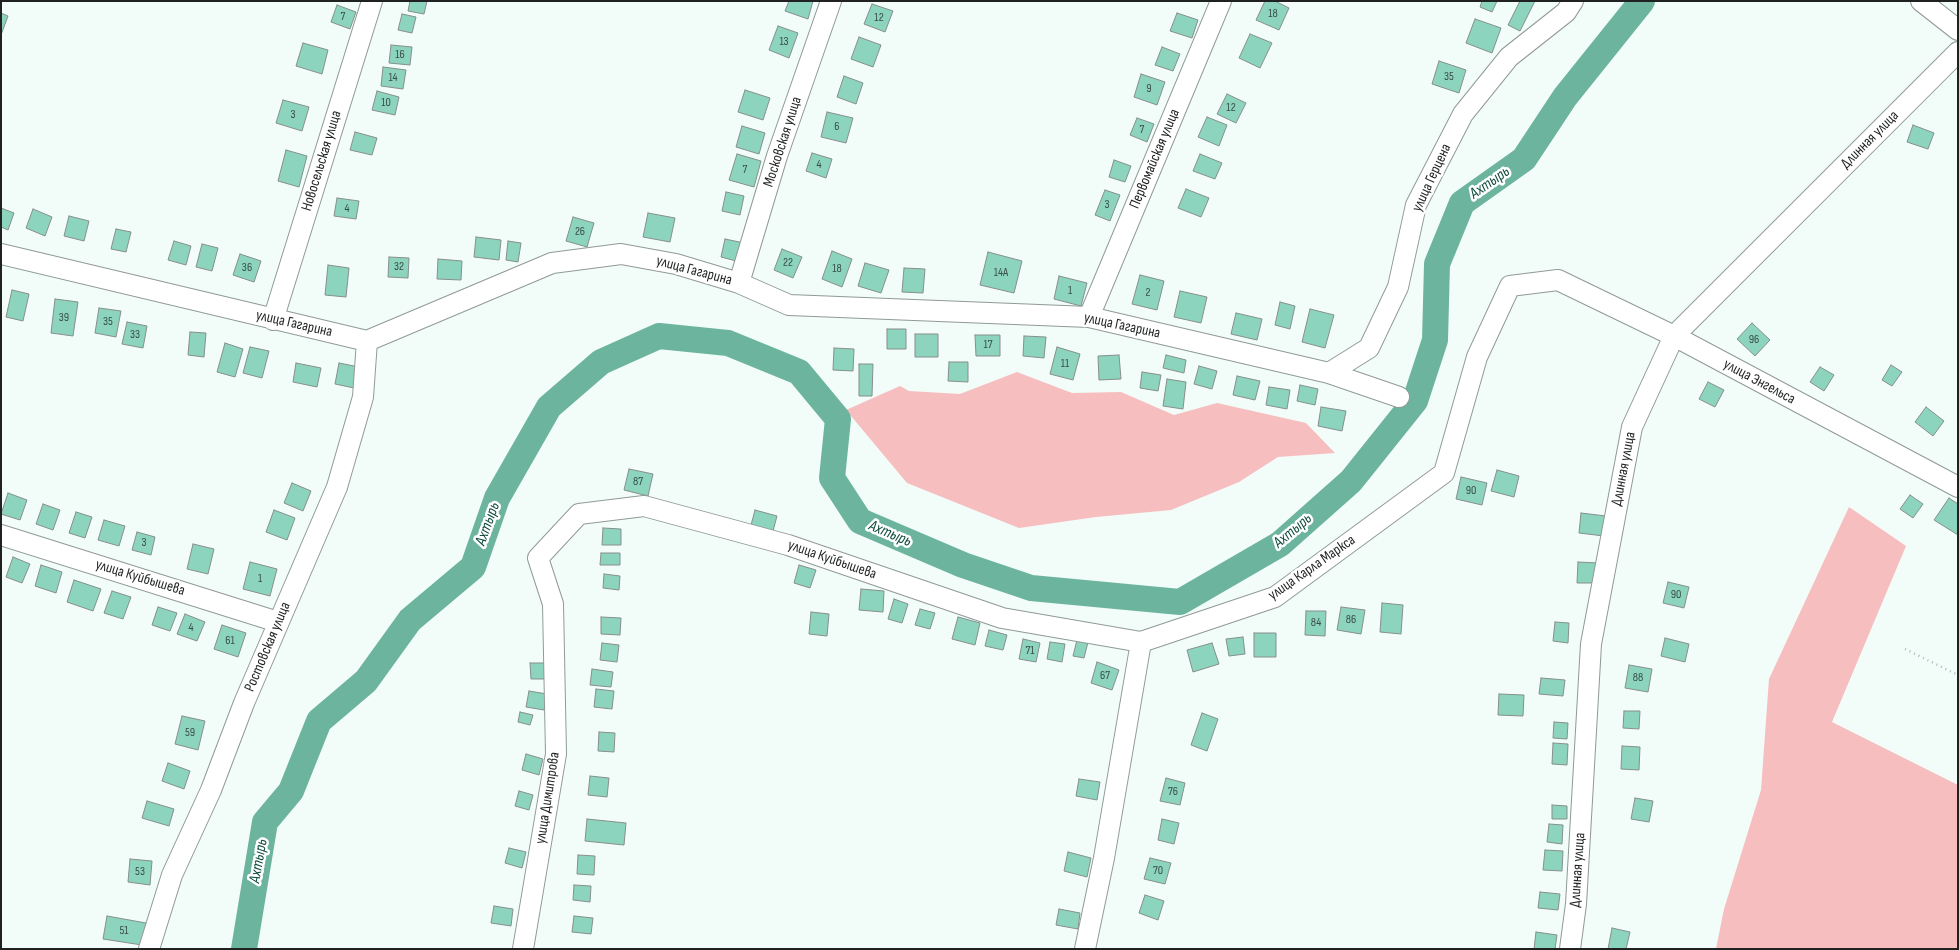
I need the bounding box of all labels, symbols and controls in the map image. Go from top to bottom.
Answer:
house number: 18 [1268,7,1278,21]
house number: 7 [341,10,345,24]
house number: 12 [874,11,884,25]
house number: 13 [779,35,789,49]
house number: 16 [395,48,405,62]
house number: 35 [1444,70,1454,84]
house number: 14 [388,71,398,85]
house number: 9 [1146,82,1152,96]
street label: Московская улица [760,95,806,189]
house number: 10 [381,96,391,110]
house number: 12 [1226,101,1236,115]
street label: Первомайская улица [1126,106,1184,212]
street label: Длинная улица [1837,107,1903,173]
house number: 3 [290,108,296,122]
street label: Новосельская улица [298,109,346,213]
house number: 6 [834,120,840,134]
house number: 7 [1140,123,1144,137]
street label: улица Герцена [1408,141,1456,215]
house number: 4 [816,158,822,172]
water label: Ахтырь [1466,162,1514,204]
house number: 7 [743,163,747,177]
house number: 3 [1104,198,1110,212]
house number: 4 [344,202,350,216]
house number: 26 [575,225,585,239]
street label: улица Гагарина [654,252,734,290]
house number: 22 [783,256,793,270]
house number: 32 [394,260,404,274]
house number: 36 [242,261,252,275]
house number: 18 [832,262,842,276]
house number: 14А [994,266,1008,280]
house number: 1 [1068,284,1072,298]
house number: 2 [1146,286,1150,300]
street label: улица Гагарина [254,306,334,342]
street label: улица Гагарина [1082,309,1162,343]
house number: 39 [59,311,69,325]
house number: 35 [103,315,113,329]
house number: 33 [130,328,140,342]
house number: 96 [1749,333,1759,347]
house number: 17 [984,338,992,352]
street label: улица Энгельса [1720,356,1798,408]
house number: 11 [1061,357,1069,371]
street label: Длинная улица [1608,431,1640,507]
house number: 87 [633,475,643,489]
house number: 90 [1466,484,1476,498]
water label: Ахтырь [471,500,505,548]
water label: Ахтырь [1270,509,1316,553]
water label: Ахтырь [866,516,914,552]
street label: улица Карла Маркса [1265,531,1359,605]
house number: 3 [141,536,147,550]
street label: улица Куйбышева [785,536,879,584]
street label: улица Куйбышева [93,556,187,600]
house number: 1 [258,572,262,586]
house number: 90 [1671,588,1681,602]
street label: Ростовская улица [241,600,295,694]
house number: 86 [1346,613,1356,627]
house number: 84 [1311,616,1321,630]
house number: 4 [188,621,194,635]
house number: 61 [225,634,235,648]
house number: 71 [1025,644,1035,658]
house number: 67 [1100,669,1110,683]
house number: 88 [1633,671,1643,685]
house number: 59 [185,726,195,740]
street label: улица Димитрова [532,751,564,845]
house number: 76 [1168,785,1178,799]
street label: Длинная улица [1566,832,1590,908]
water label: Ахтырь [246,837,272,885]
house number: 70 [1153,864,1163,878]
house number: 53 [135,865,145,879]
house number: 51 [119,924,129,938]

